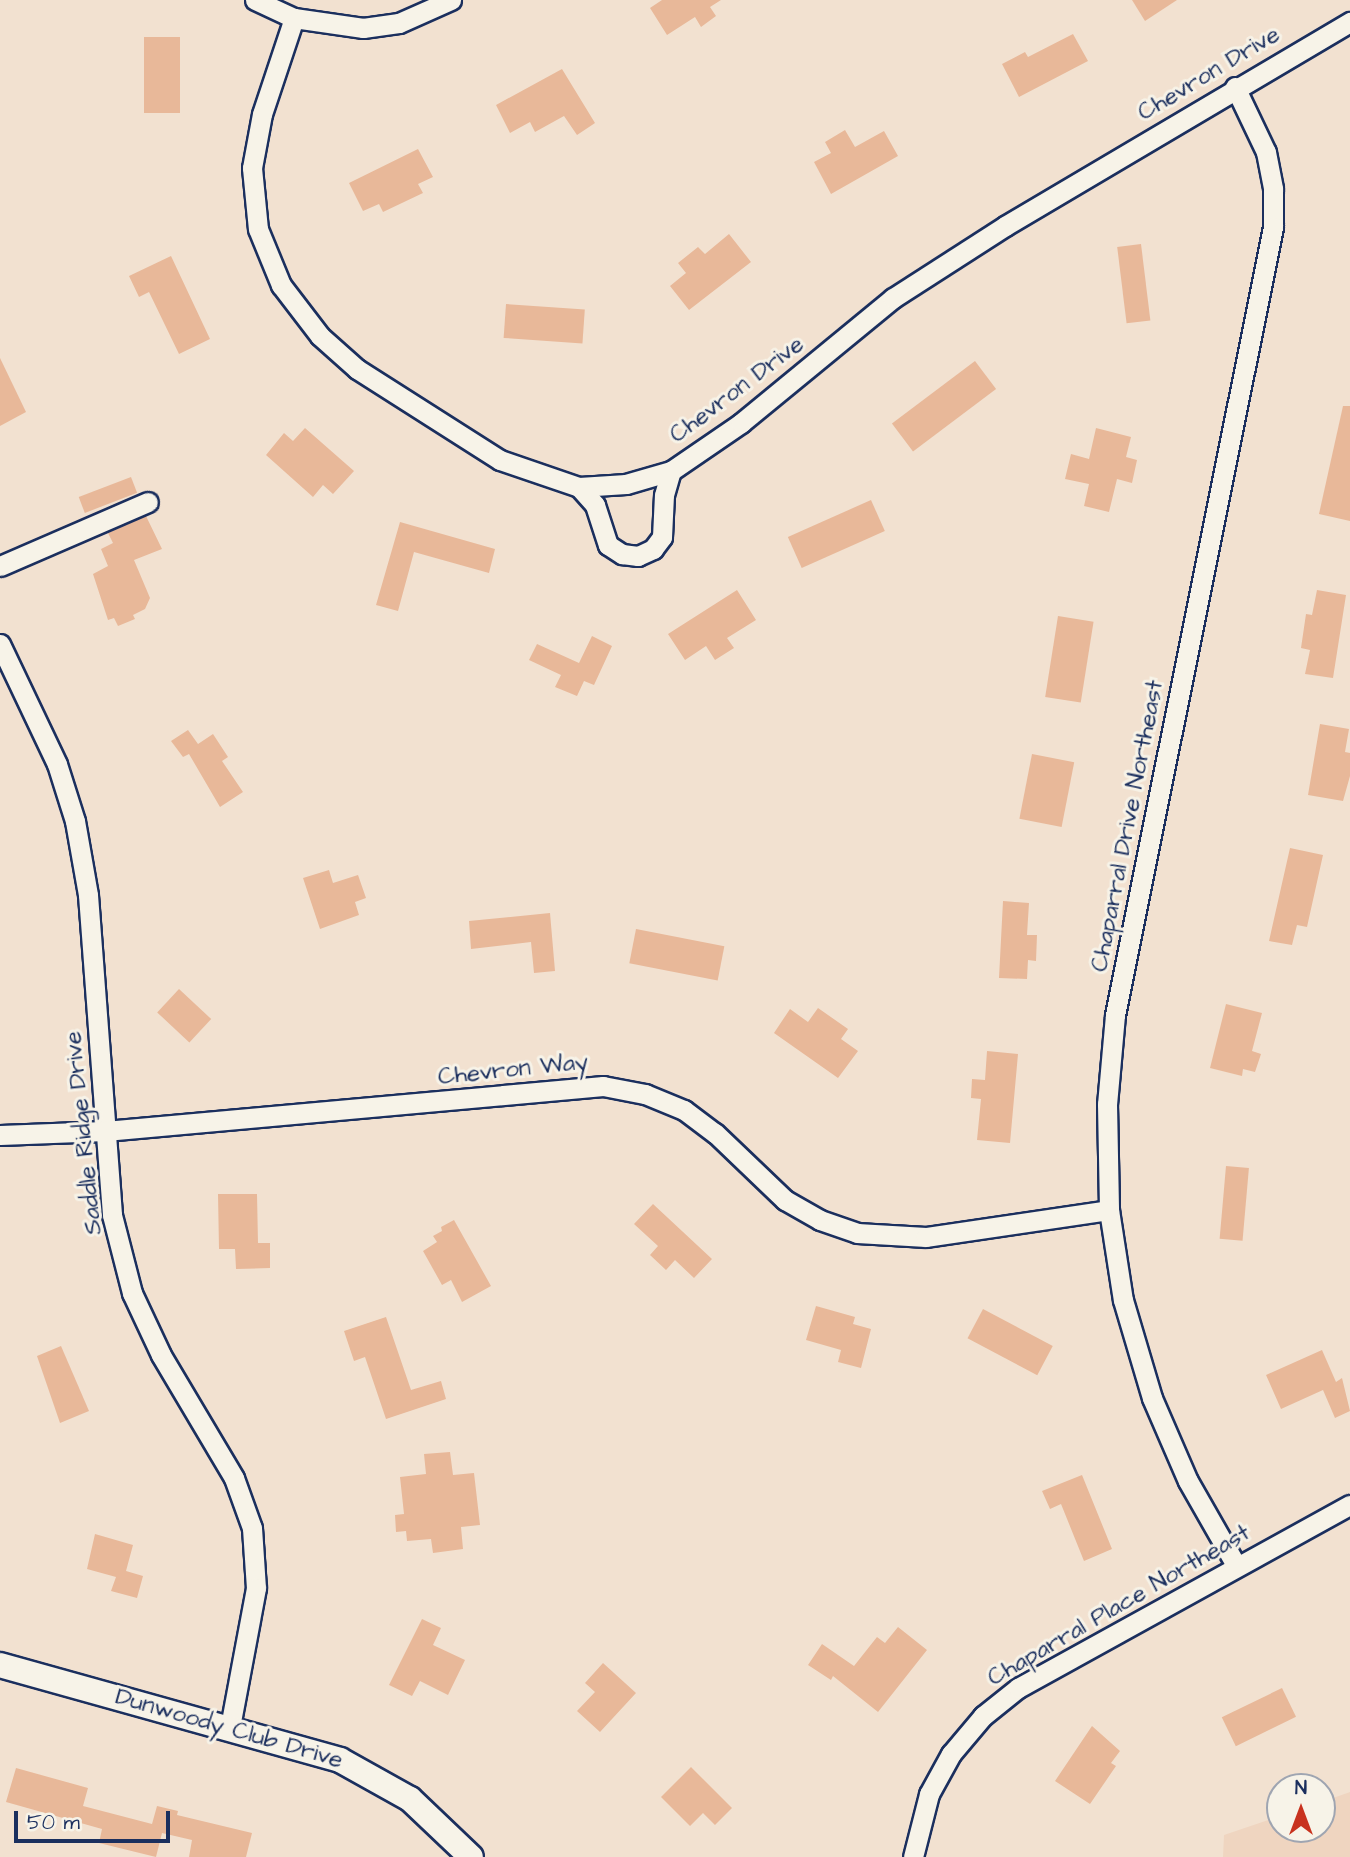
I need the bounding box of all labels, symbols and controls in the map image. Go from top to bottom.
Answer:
street label: Chevron Drive [1133,20,1285,128]
street label: Chevron Drive [664,330,810,450]
street label: Chaparral Drive Northeast [1086,678,1170,974]
street label: Saddle Ridge Drive [59,1030,109,1236]
street label: Chevron Way [437,1048,589,1092]
street label: Chaparral Place Northeast [983,1519,1255,1693]
street label: Dunwoody Club Drive [112,1683,346,1775]
north arrow [1266,1773,1336,1843]
text: N [1295,1775,1307,1802]
scale bar [18,1798,173,1842]
text: 50 m [27,1808,80,1837]

